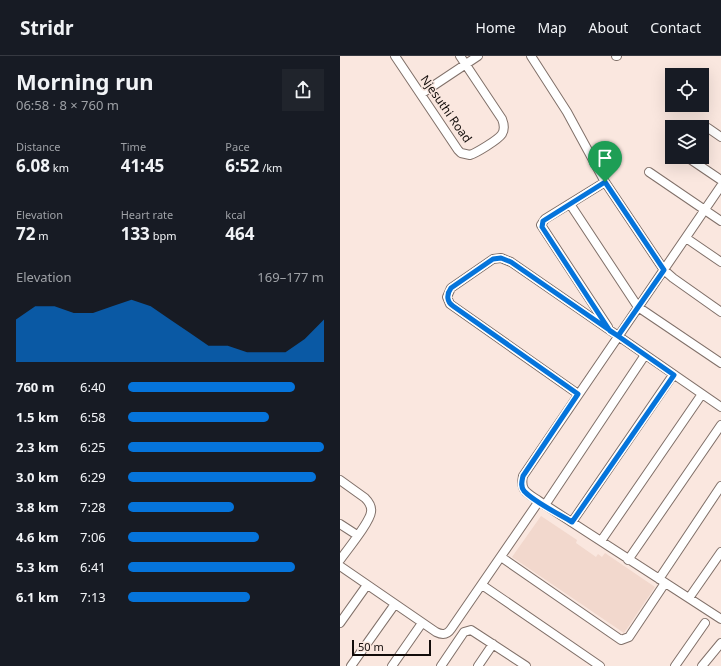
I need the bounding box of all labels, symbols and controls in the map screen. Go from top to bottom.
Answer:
text: Stridr [20,15,73,41]
text: Home [476,18,515,37]
text: Map [537,18,567,37]
text: About [589,18,628,37]
text: Contact [650,18,701,37]
text: Morning run [16,66,154,96]
map controls [665,68,709,164]
button: locate [665,68,709,112]
button: share [282,69,324,111]
street label: Njesuthi Road [417,72,476,146]
text: 06:58 · 8 × 760 m [16,96,119,114]
button: layers [665,120,709,164]
text: Distance [16,139,61,154]
text: Time [121,139,146,154]
text: Pace [225,139,250,154]
pin [588,141,622,182]
icon: arrive [594,147,616,169]
text: 6.08 [16,154,50,177]
text: 41:45 [121,154,164,177]
text: 6:52 [225,154,259,177]
text: km [50,160,69,175]
text: /km [259,160,282,175]
text: Elevation [16,207,63,222]
text: Heart rate [121,207,173,222]
text: kcal [225,207,246,222]
text: 72 [16,222,35,245]
text: 133 [121,222,150,245]
text: 464 [225,222,255,245]
text: m [35,228,49,243]
text: bpm [150,228,177,243]
text: Elevation [16,268,72,286]
text: 169–177 m [257,268,324,286]
text: 760 m [16,378,54,396]
text: 6:40 [80,378,106,396]
text: 1.5 km [16,408,59,426]
text: 6:58 [80,408,106,426]
text: 2.3 km [16,438,59,456]
text: 6:25 [80,438,106,456]
text: 3.0 km [16,468,59,486]
text: 6:29 [80,468,106,486]
text: 3.8 km [16,498,59,516]
text: 7:28 [80,498,106,516]
text: 4.6 km [16,528,59,546]
text: 7:06 [80,528,106,546]
text: 5.3 km [16,558,59,576]
text: 6:41 [80,558,106,576]
text: 6.1 km [16,588,59,606]
text: 7:13 [80,588,106,606]
scale bar [352,638,431,657]
text: 50 m [358,639,384,654]

